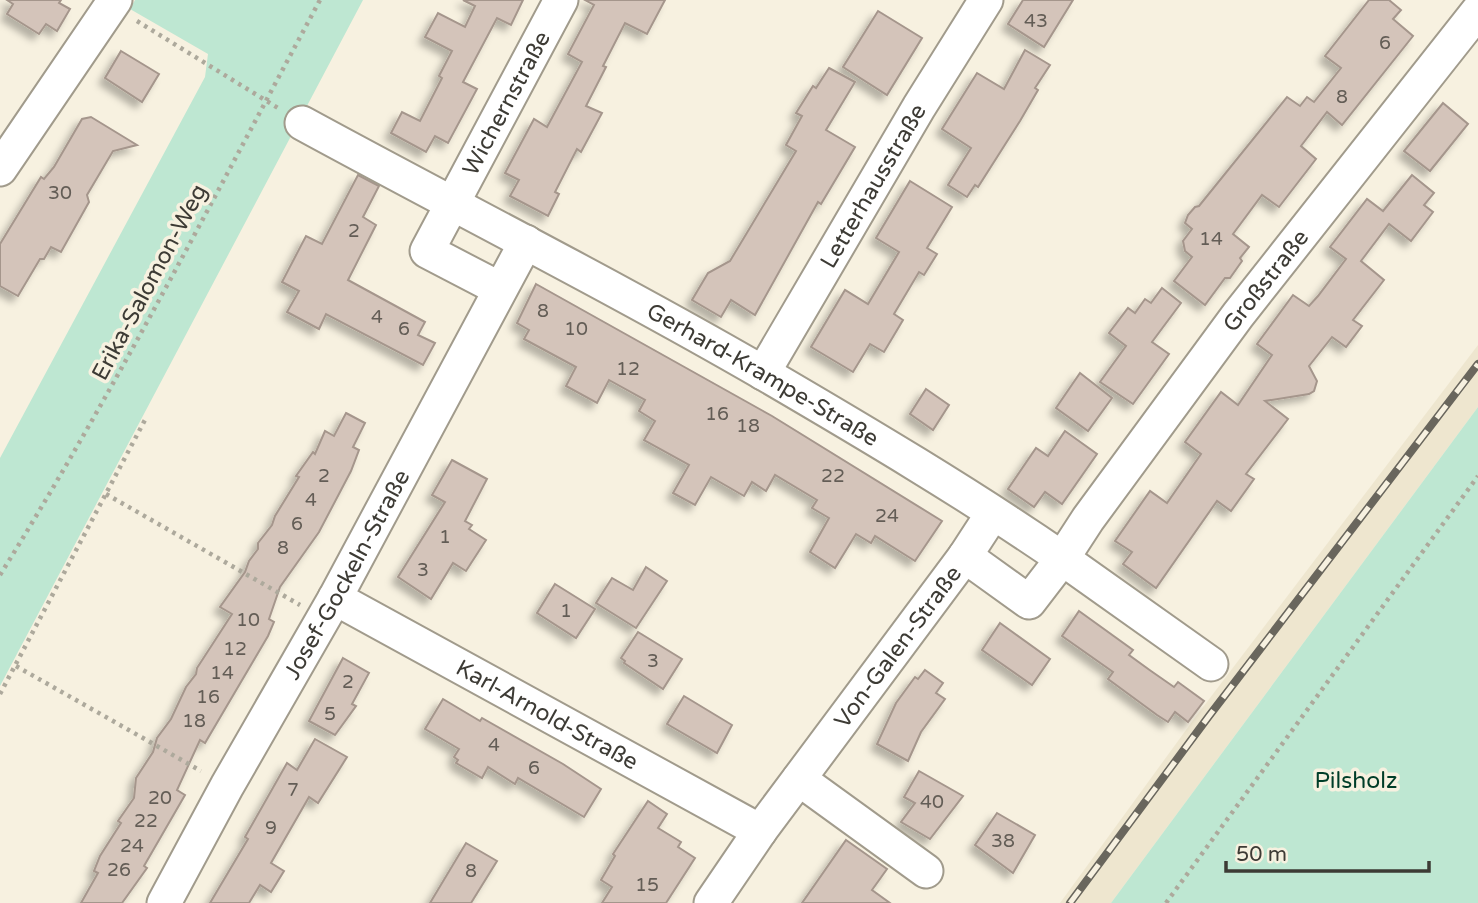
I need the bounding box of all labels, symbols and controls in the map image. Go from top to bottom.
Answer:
house number: 43 [1024,10,1048,32]
street label: Wichernstraße [457,27,557,180]
house number: 6 [1379,32,1391,54]
house number: 8 [1336,86,1348,108]
street label: Letterhausstraße [815,99,933,274]
street label: Erika-Salomon-Weg [86,180,213,385]
house number: 30 [48,182,72,204]
house number: 2 [348,220,360,242]
street label: Großstraße [1217,224,1315,338]
house number: 14 [1199,228,1223,250]
street label: Gerhard-Krampe-Straße [642,297,884,453]
house number: 8 [537,300,549,322]
house number: 4 [371,306,383,328]
house number: 6 [398,318,410,340]
house number: 10 [564,318,588,340]
house number: 12 [616,358,640,380]
house number: 16 [705,403,729,425]
house number: 18 [736,415,760,437]
street label: Josef-Gockeln-Straße [278,465,416,685]
house number: 2 [318,465,330,487]
house number: 22 [821,465,845,487]
house number: 4 [305,489,317,511]
house number: 24 [875,505,899,527]
house number: 6 [291,513,303,535]
house number: 1 [439,526,451,548]
house number: 8 [277,537,289,559]
house number: 3 [417,559,429,581]
street label: Von-Galen-Straße [829,561,968,734]
house number: 1 [560,600,572,622]
house number: 10 [236,609,260,631]
house number: 12 [223,638,247,660]
house number: 3 [647,650,659,672]
street label: Karl-Arnold-Straße [451,654,643,776]
house number: 14 [210,662,234,684]
house number: 2 [342,671,354,693]
house number: 16 [196,686,220,708]
house number: 5 [324,703,336,725]
house number: 18 [182,710,206,732]
house number: 4 [488,734,500,756]
house number: 6 [528,757,540,779]
park label: Pilsholz [1315,767,1397,795]
house number: 7 [287,779,299,801]
house number: 20 [148,787,172,809]
house number: 40 [920,791,944,813]
house number: 22 [134,810,158,832]
house number: 9 [265,817,277,839]
house number: 38 [991,830,1015,852]
scale bar [1226,830,1429,874]
house number: 24 [120,835,144,857]
text: 50 m [1236,842,1287,867]
house number: 26 [107,859,131,881]
house number: 8 [465,860,477,882]
house number: 15 [635,874,659,896]

